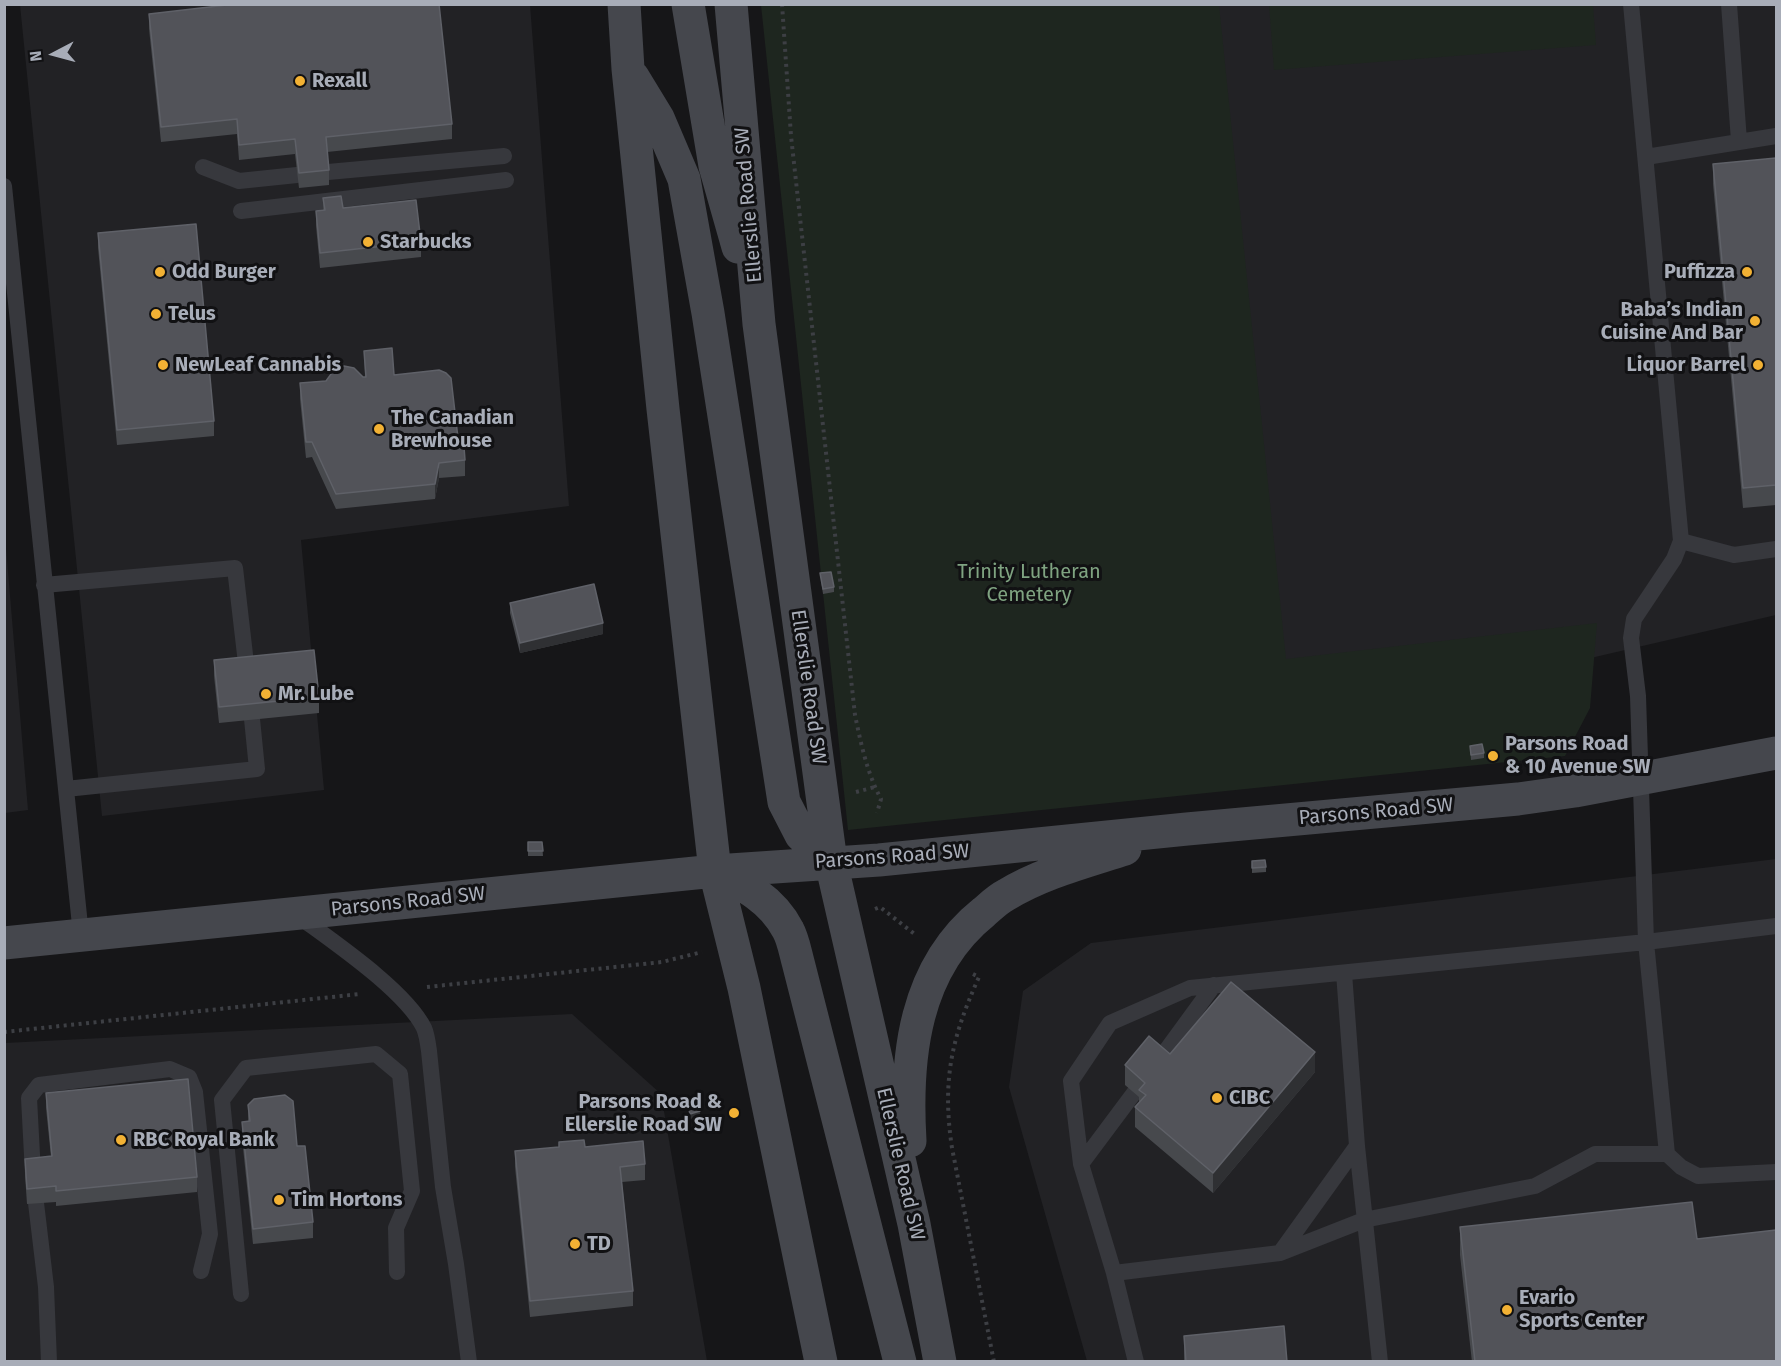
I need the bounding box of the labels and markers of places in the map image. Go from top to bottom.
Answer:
place label: Rexall [312,69,367,93]
marker: Rexall [293,74,307,88]
place label: Starbucks [380,230,471,254]
marker: Starbucks [361,235,375,249]
place label: Odd Burger [172,260,276,284]
place label: Puffizza [1664,260,1735,284]
marker: Odd Burger [153,265,167,279]
marker: Puffizza [1740,265,1754,279]
place label: Baba’s Indian Cuisine And Bar [1601,298,1743,345]
place label: Telus [168,302,216,326]
marker: Telus [149,307,163,321]
marker: Baba’s Indian Cuisine And Bar [1748,314,1762,328]
place label: NewLeaf Cannabis [175,353,341,377]
place label: Liquor Barrel [1627,353,1746,377]
marker: NewLeaf Cannabis [156,358,170,372]
marker: Liquor Barrel [1751,358,1765,372]
place label: The Canadian Brewhouse [391,406,514,453]
marker: The Canadian Brewhouse [372,422,386,436]
place label: Mr. Lube [278,682,354,706]
marker: Mr. Lube [259,687,273,701]
place label: Parsons Road & 10 Avenue SW [1505,732,1651,779]
marker: Parsons Road & 10 Avenue SW [1486,749,1500,763]
place label: CIBC [1229,1086,1270,1110]
place label: Parsons Road & Ellerslie Road SW [565,1090,722,1137]
marker: CIBC [1210,1091,1224,1105]
marker: Parsons Road & Ellerslie Road SW [727,1106,741,1120]
place label: RBC Royal Bank [133,1128,275,1152]
marker: RBC Royal Bank [114,1133,128,1147]
place label: Tim Hortons [291,1188,402,1212]
marker: Tim Hortons [272,1193,286,1207]
place label: TD [587,1232,611,1256]
marker: TD [568,1237,582,1251]
place label: Evario Sports Center [1519,1286,1644,1333]
marker: Evario Sports Center [1500,1303,1514,1317]

